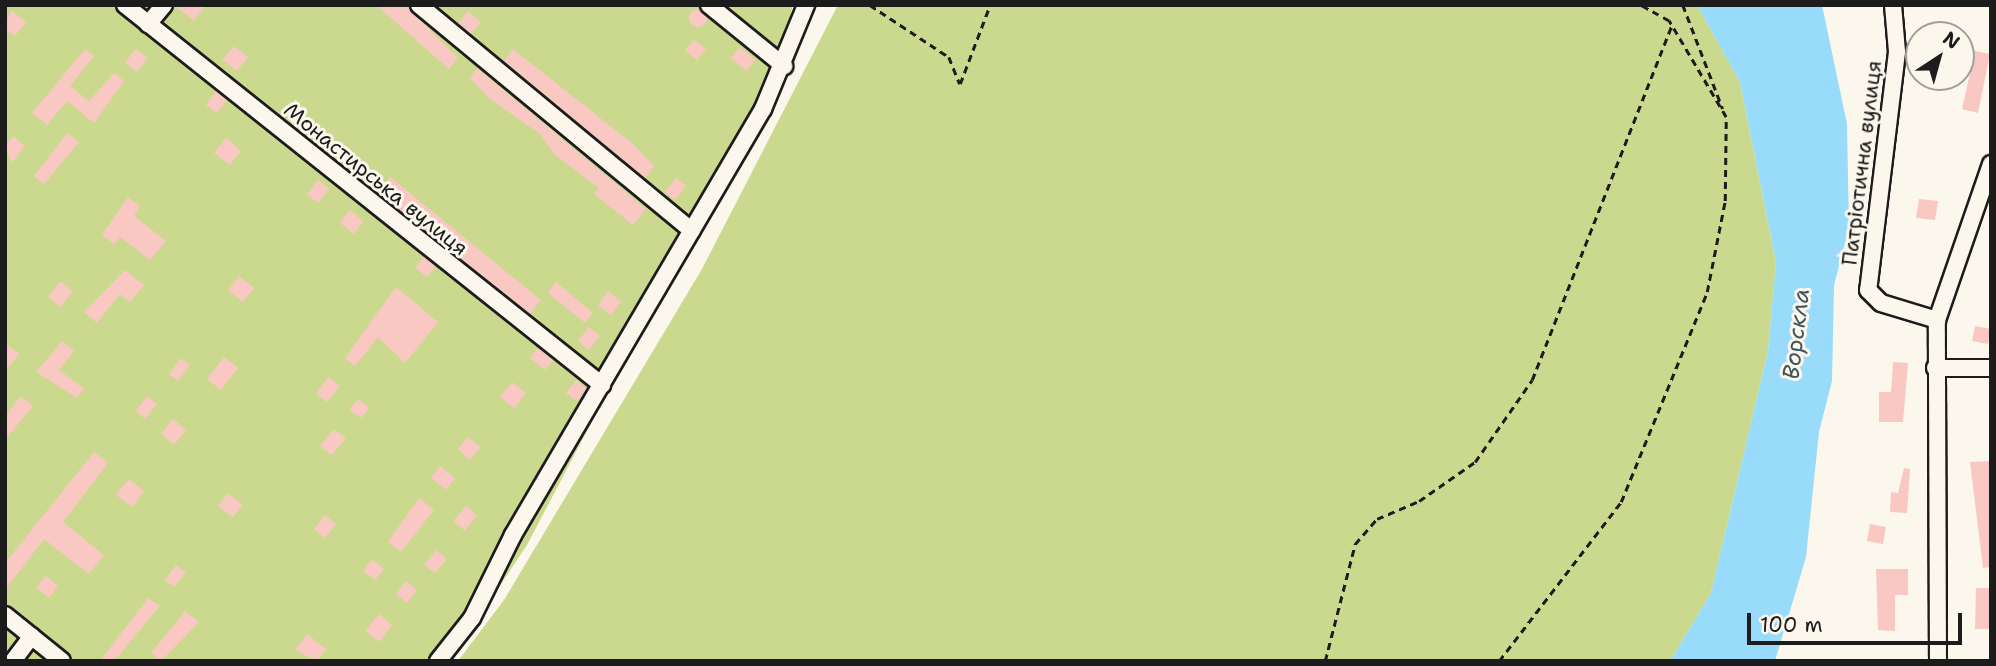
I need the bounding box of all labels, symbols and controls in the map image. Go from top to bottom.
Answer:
north arrow [1905,21,1975,91]
text: N [1938,26,1965,55]
street label: Патріотична вулиця [1837,59,1887,267]
street label: Монастирська вулиця [279,97,473,261]
water label: Ворскла [1777,287,1815,381]
scale bar [1751,600,1966,644]
text: 100 m [1760,611,1823,639]

